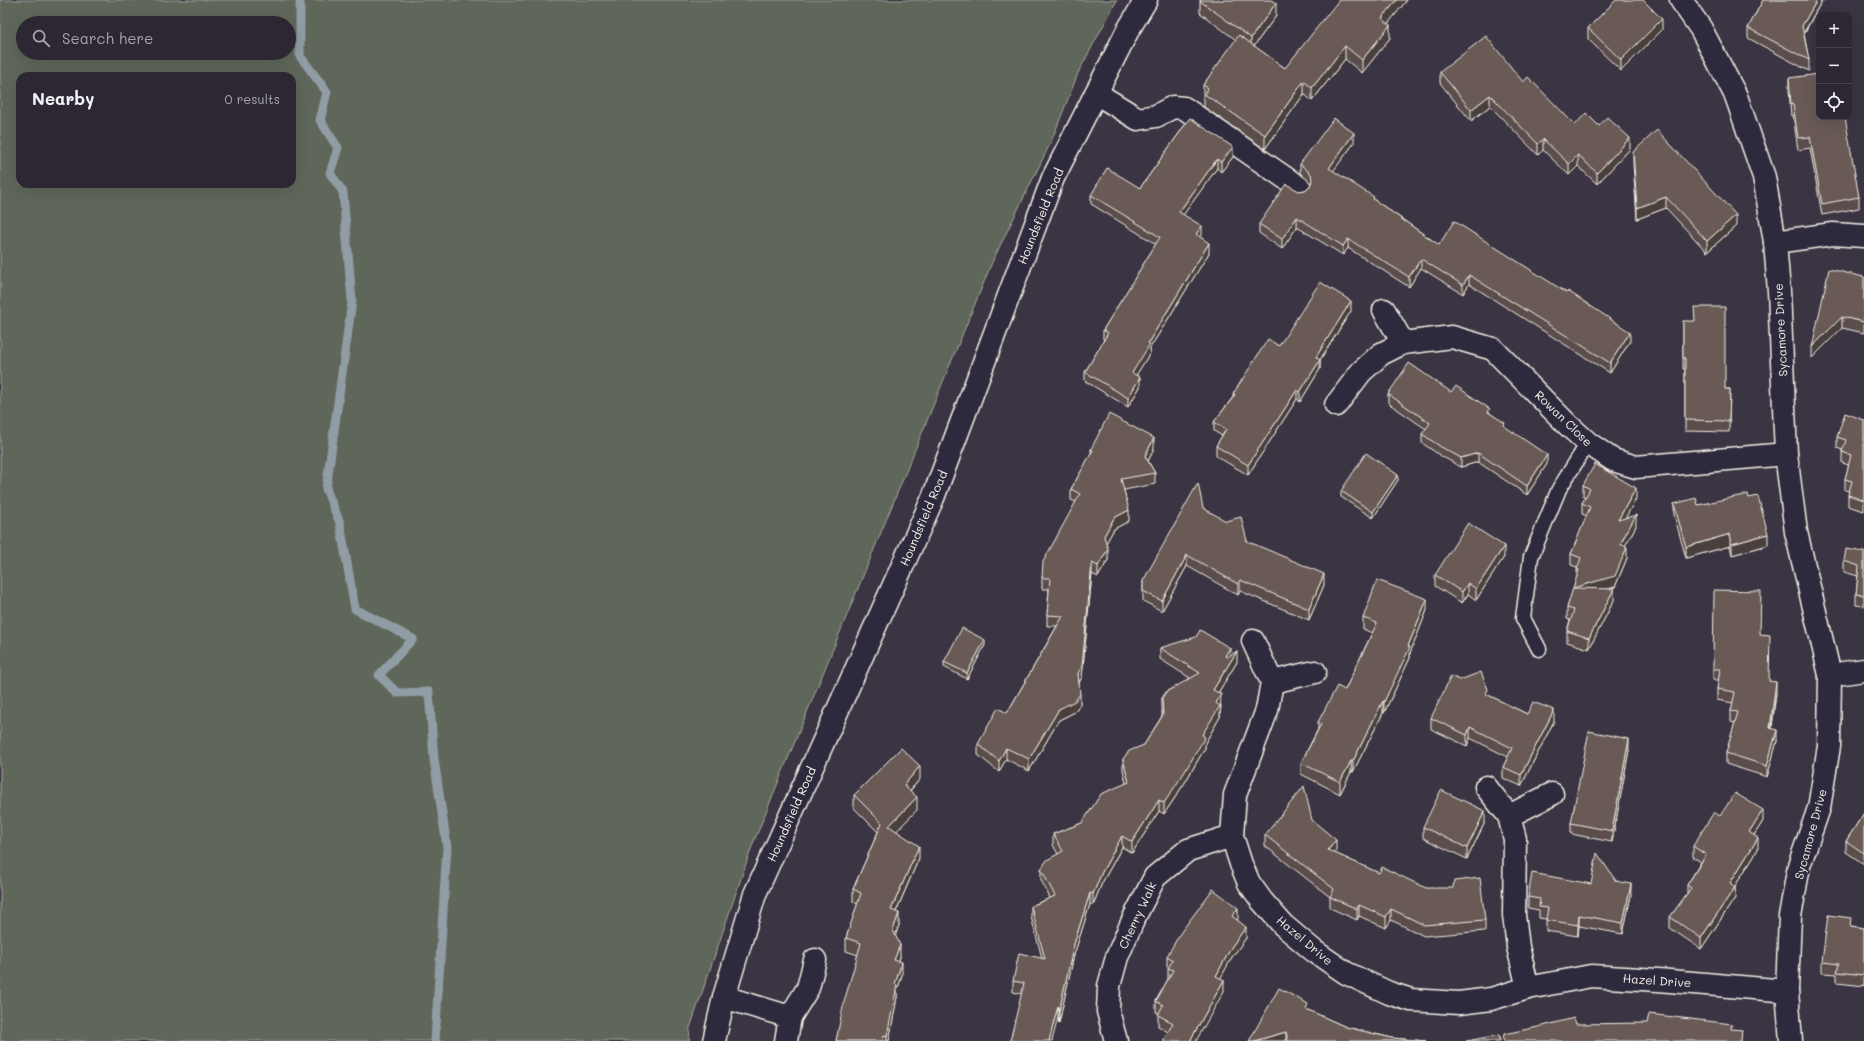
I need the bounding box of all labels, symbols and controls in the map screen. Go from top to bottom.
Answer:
map controls [1816,12,1852,120]
button: + [1816,12,1852,48]
search box [16,16,296,60]
icon: search [30,27,52,49]
text: Search here [62,28,153,48]
button: − [1816,48,1852,84]
button: locate [1816,84,1852,120]
text: Nearby [32,87,94,109]
text: 0 results [225,90,280,107]
street label: Houndsfield Road [1013,165,1067,266]
street label: Sycamore Drive [1770,283,1790,377]
street label: Rowan Close [1532,387,1596,449]
street label: Houndsfield Road [896,467,951,568]
street label: Houndsfield Road [763,764,819,864]
street label: Sycamore Drive [1790,787,1830,881]
street label: Cherry Walk [1114,879,1160,951]
street label: Hazel Drive [1274,912,1336,968]
street label: Hazel Drive [1622,970,1692,990]

